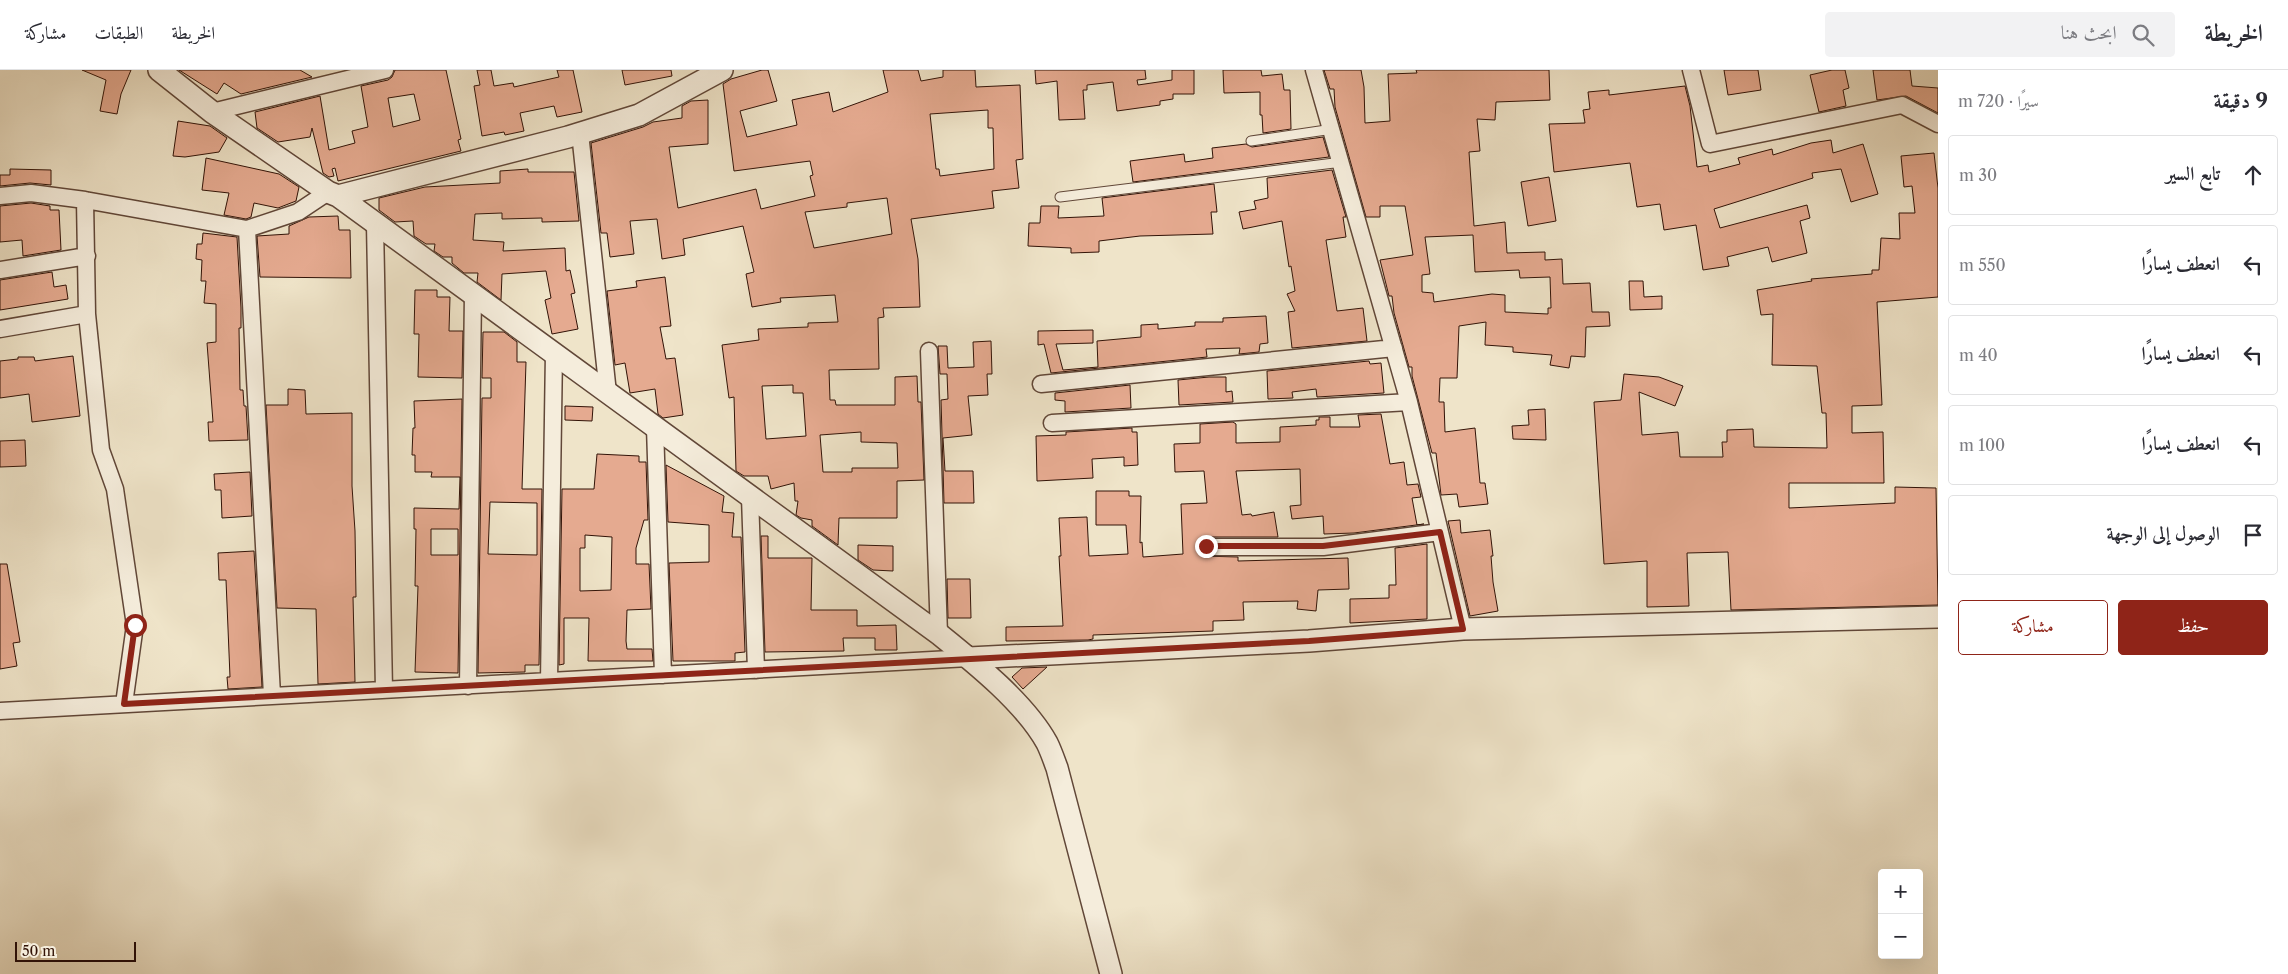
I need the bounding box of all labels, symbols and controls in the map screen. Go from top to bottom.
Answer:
search box [1825,12,2175,57]
text: الخريطة [2205,18,2263,47]
text: ابحث هنا [2061,21,2117,44]
icon: search [2129,21,2157,49]
text: مشاركة [25,22,66,44]
text: الطبقات [94,22,143,44]
text: الخريطة [171,22,215,44]
text: 9 دقيقة [2214,88,2268,113]
text: سيرًا · 720 m [1958,91,2039,111]
icon: ahead [2239,161,2267,189]
text: تابع السير [2166,162,2220,185]
text: 30 m [1959,165,1997,185]
icon: left [2239,251,2267,279]
text: انعطف يسارًا [2141,252,2220,275]
text: 550 m [1959,255,2006,275]
icon: left [2239,341,2267,369]
text: انعطف يسارًا [2141,342,2220,365]
text: 40 m [1959,345,1998,365]
icon: left [2239,431,2267,459]
text: انعطف يسارًا [2141,432,2220,455]
text: 100 m [1959,435,2005,455]
icon: arrive [2239,521,2267,549]
text: الوصول إلى الوجهة [2106,522,2220,545]
route end [1195,535,1218,558]
button: مشاركة [1958,600,2108,655]
button: حفظ [2118,600,2268,655]
route start [124,614,147,637]
map controls [1878,869,1923,959]
button: + [1878,869,1923,914]
button: − [1878,914,1923,959]
scale bar [15,939,136,962]
text: 50 m [22,942,55,960]

